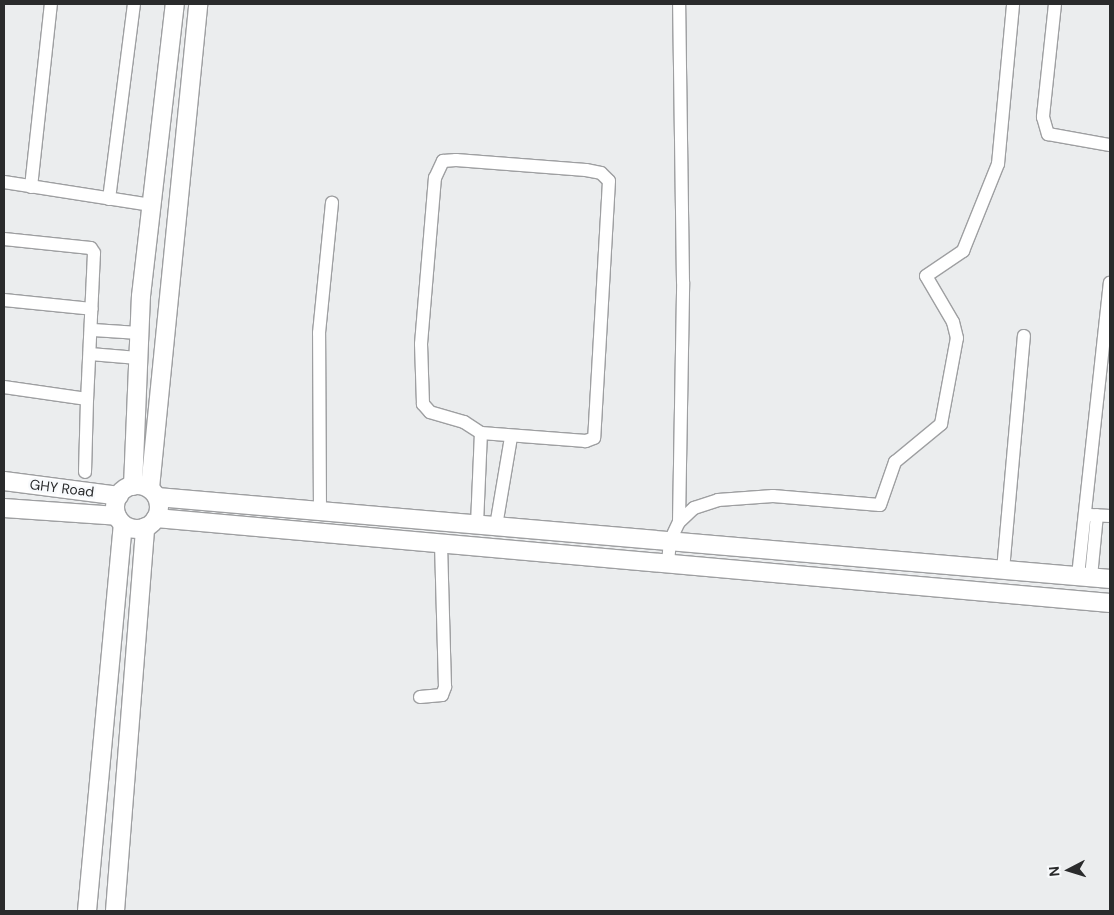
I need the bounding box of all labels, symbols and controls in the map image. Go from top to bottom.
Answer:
street label: GHY Road [29,476,95,500]
north arrow [1044,845,1094,895]
text: N [1045,865,1063,877]

